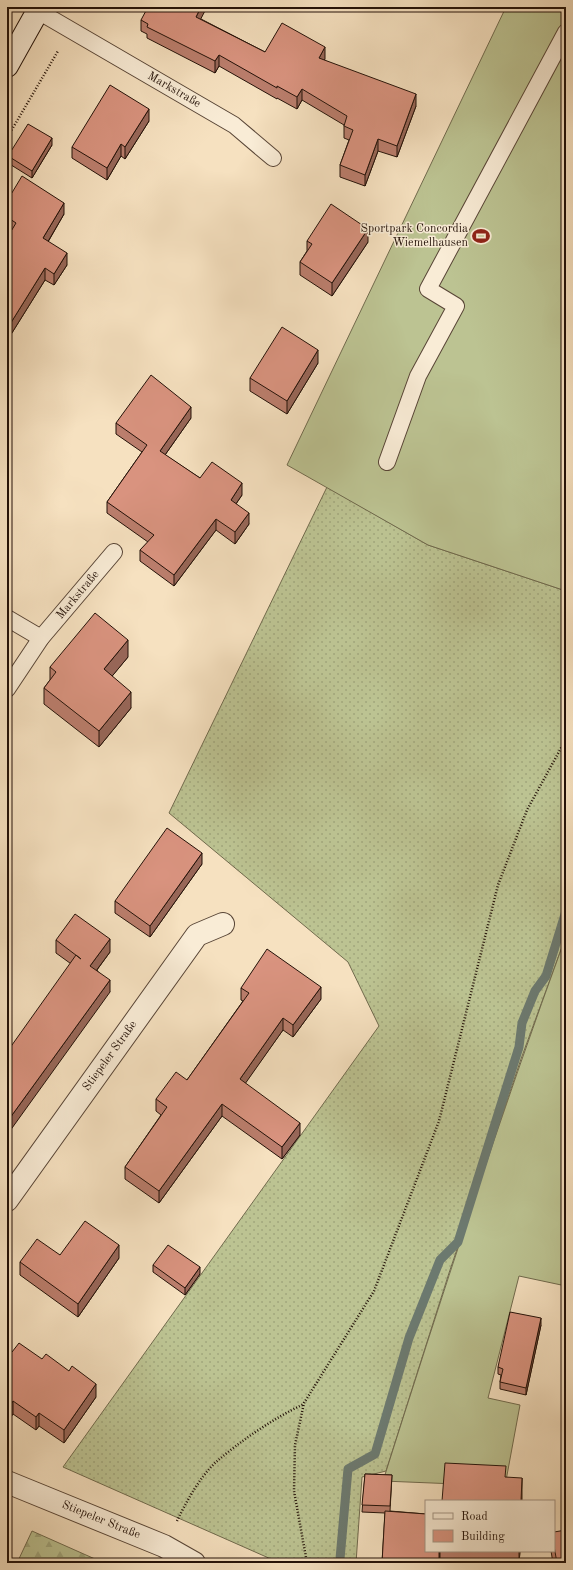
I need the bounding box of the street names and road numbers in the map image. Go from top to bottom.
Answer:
street label: Markstraße [145,70,203,110]
street label: Markstraße [54,568,102,622]
street label: Stiepeler Straße [81,1018,140,1093]
street label: Stiepeler Straße [60,1499,142,1541]

